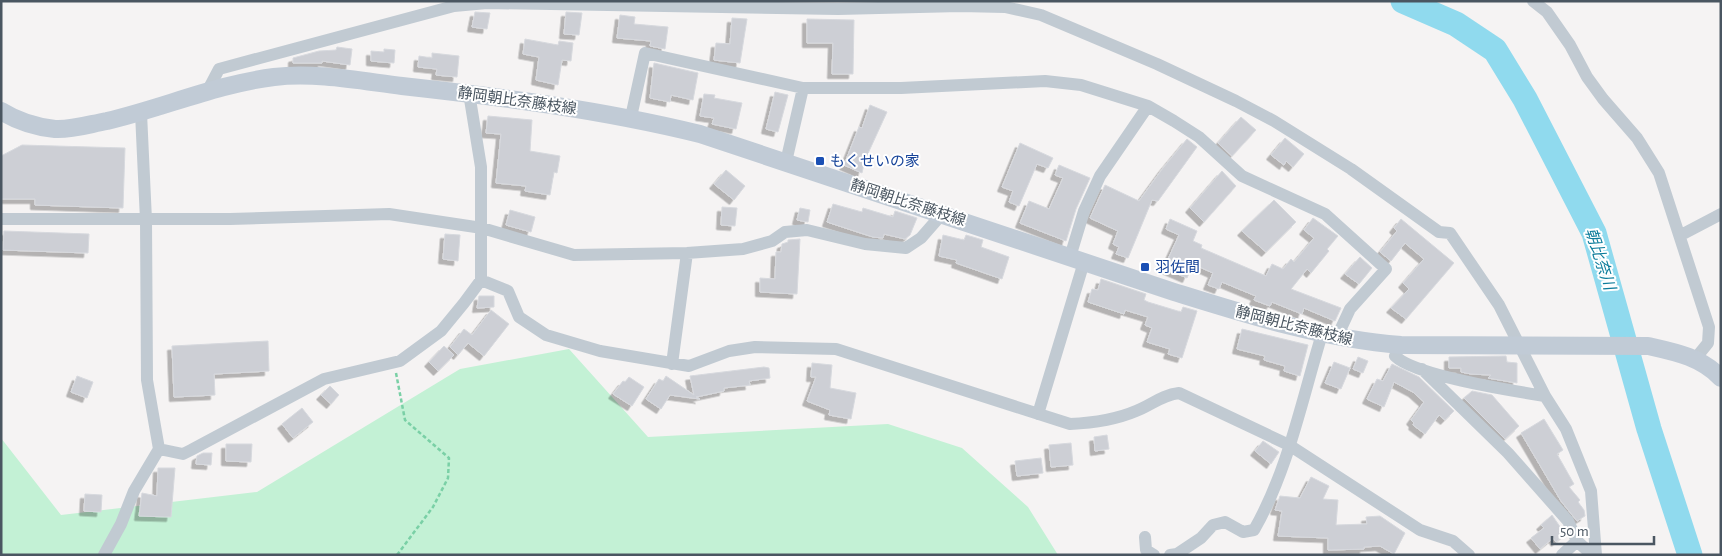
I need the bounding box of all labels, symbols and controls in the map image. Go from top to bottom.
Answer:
street label: 静岡朝比奈藤枝線 [457,84,578,117]
place label: もくせいの家 [830,153,920,169]
marker: もくせいの家 [814,155,826,167]
street label: 静岡朝比奈藤枝線 [849,176,968,229]
water label: 朝比奈川 [1583,226,1619,294]
place label: 羽佐間 [1155,259,1200,275]
marker: 羽佐間 [1139,261,1151,273]
street label: 静岡朝比奈藤枝線 [1234,303,1354,348]
scale bar [1552,514,1654,546]
text: 50 m [1560,524,1589,539]

